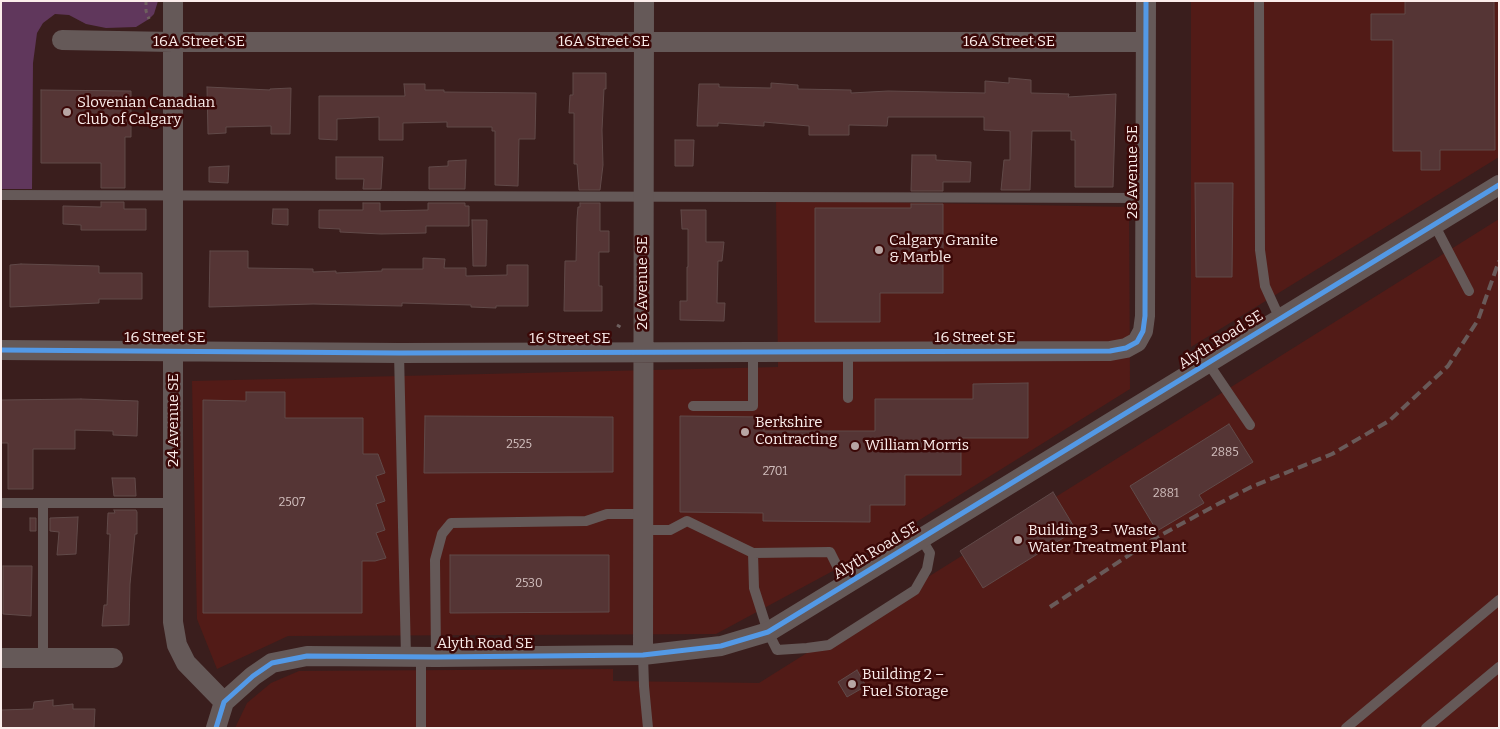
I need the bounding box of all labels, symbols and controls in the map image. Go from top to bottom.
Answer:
street label: 16A Street SE [153,33,245,51]
street label: 16A Street SE [558,33,650,51]
street label: 16A Street SE [963,33,1055,51]
place label: Slovenian Canadian Club of Calgary [77,94,215,129]
marker: Slovenian Canadian Club of Calgary [61,106,73,118]
street label: 28 Avenue SE [1124,125,1142,219]
place label: Calgary Granite & Marble [889,232,998,267]
street label: 26 Avenue SE [634,236,652,330]
marker: Calgary Granite & Marble [873,244,885,256]
street label: Alyth Road SE [1175,307,1267,373]
street label: 16 Street SE [124,329,206,347]
street label: 16 Street SE [934,329,1016,347]
street label: 16 Street SE [529,330,611,348]
street label: 24 Avenue SE [165,373,183,467]
place label: Berkshire Contracting [755,414,837,449]
marker: Berkshire Contracting [739,426,751,438]
place label: William Morris [865,437,969,455]
house number: 2525 [506,438,532,452]
marker: William Morris [849,440,861,452]
house number: 2885 [1211,446,1239,460]
house number: 2701 [763,465,787,479]
house number: 2881 [1153,487,1179,501]
house number: 2507 [279,496,305,510]
street label: Alyth Road SE [830,518,922,584]
place label: Building 3 – Waste Water Treatment Plant [1028,522,1186,557]
marker: Building 3 – Waste Water Treatment Plant [1012,534,1024,546]
house number: 2530 [515,577,543,591]
street label: Alyth Road SE [437,635,533,653]
place label: Building 2 – Fuel Storage [862,666,948,701]
marker: Building 2 – Fuel Storage [846,678,858,690]

